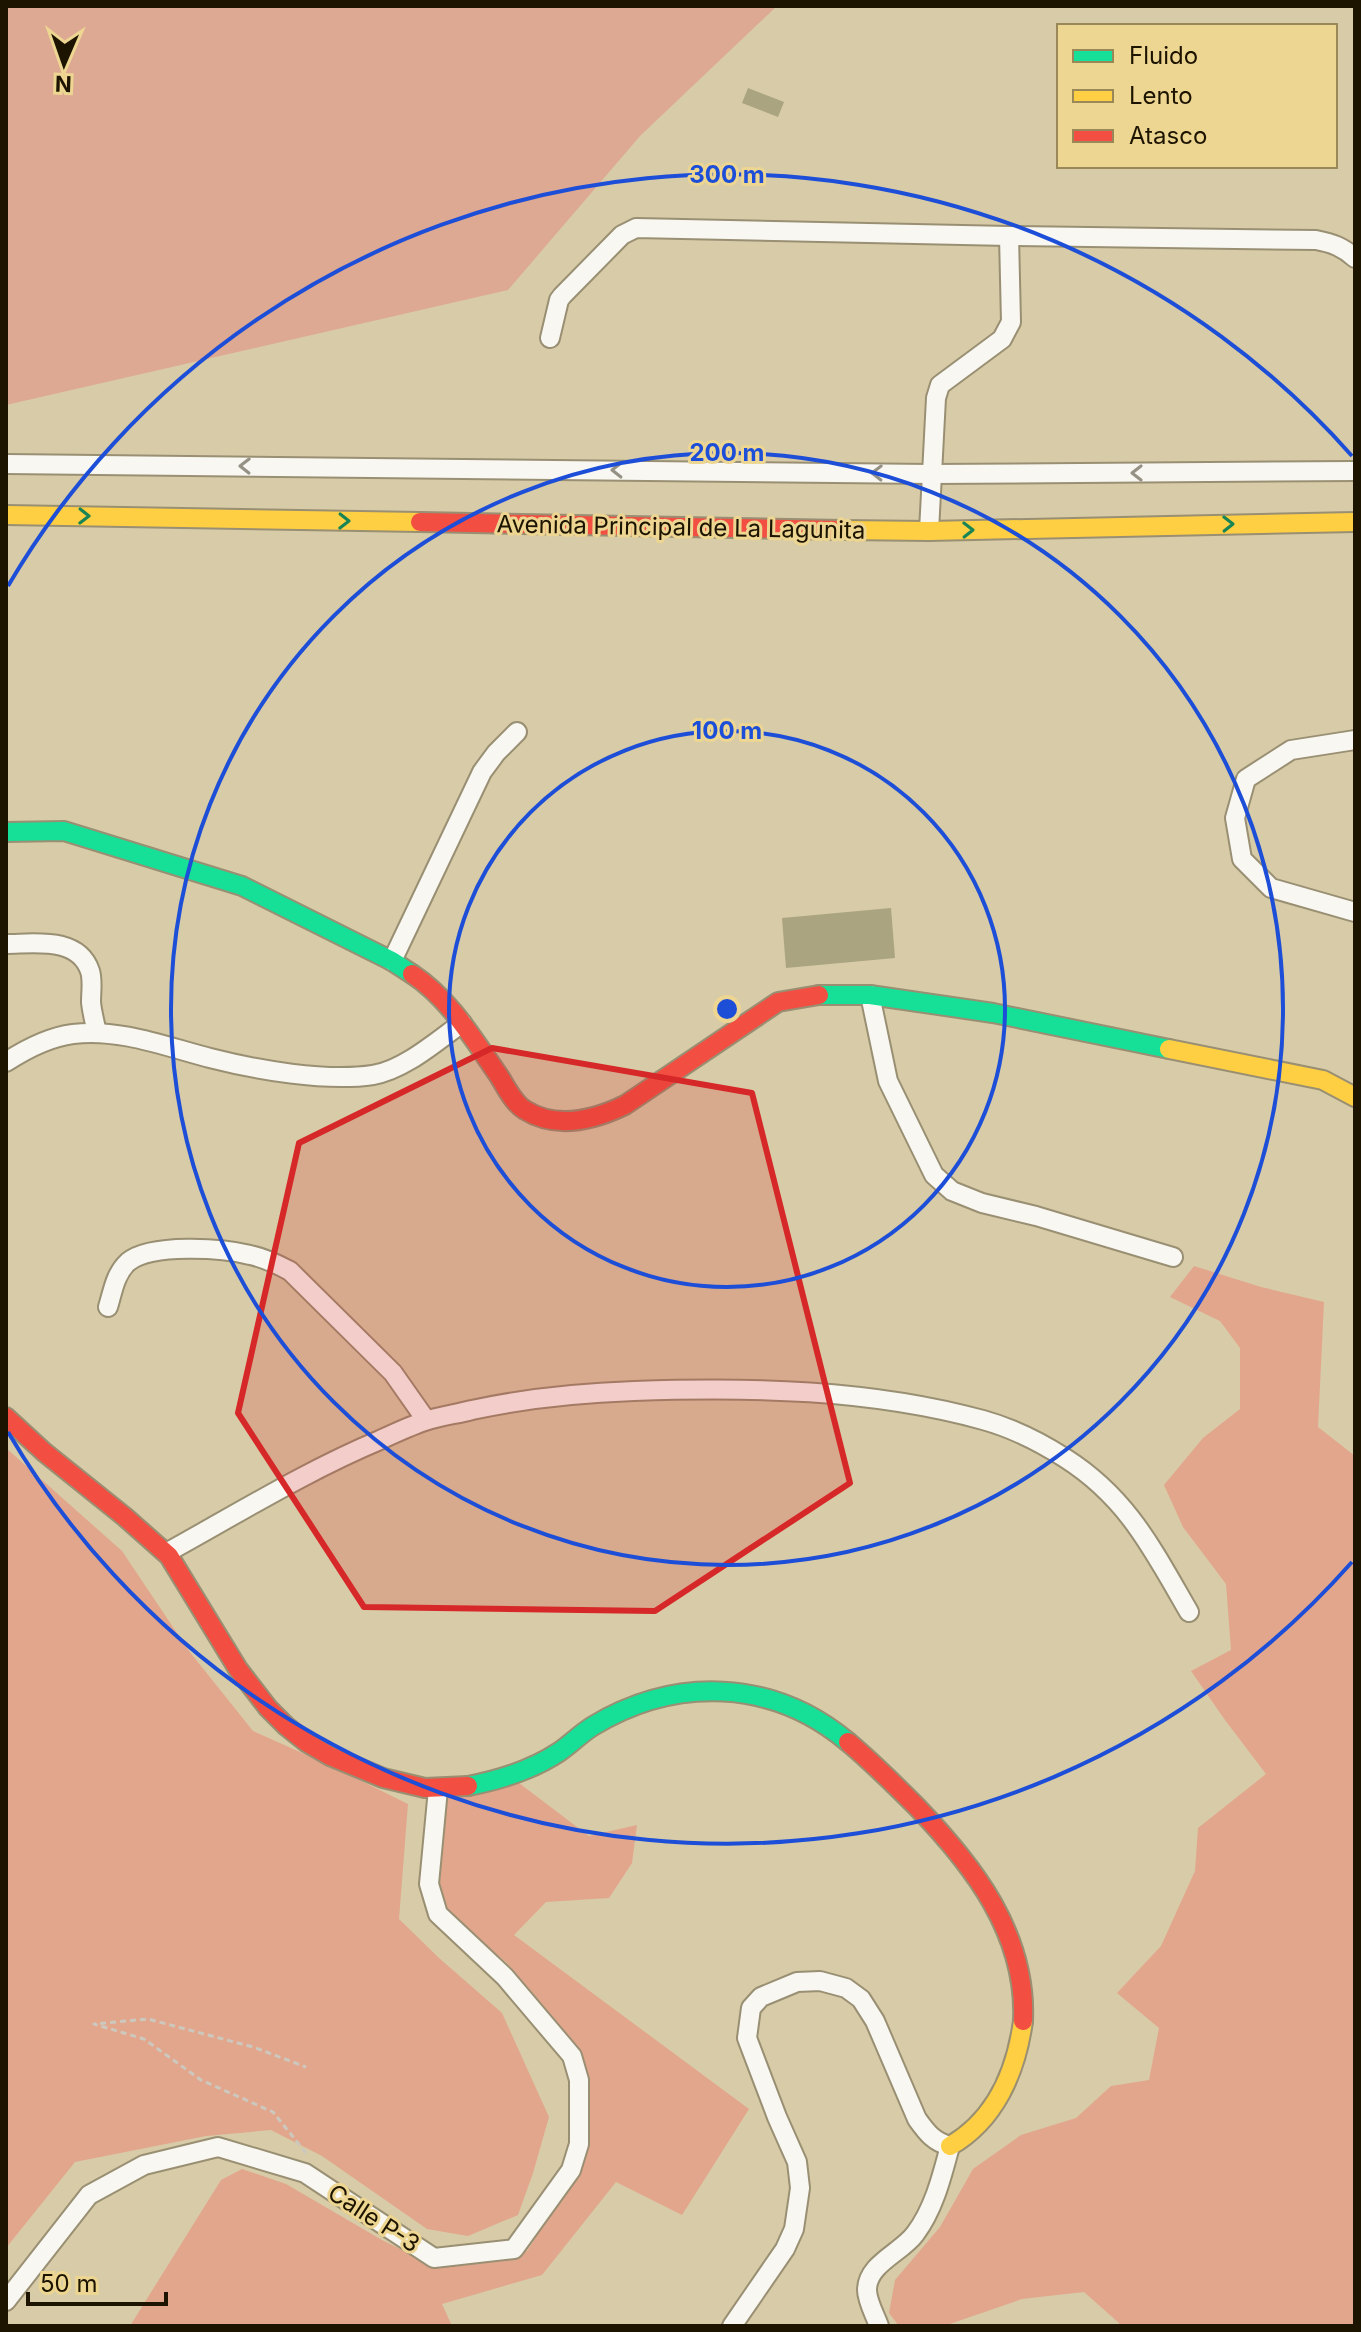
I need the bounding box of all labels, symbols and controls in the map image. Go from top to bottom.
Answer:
north arrow [24,24,104,104]
legend [1057,24,1337,168]
text: Fluido [1129,41,1198,70]
text: N [54,71,72,97]
text: Lento [1129,81,1193,110]
text: Atasco [1129,121,1207,150]
text: 300 m [689,160,765,189]
text: 200 m [689,438,765,467]
one-way arrow [238,458,251,475]
one-way arrow [610,462,623,479]
one-way arrow [870,464,883,482]
one-way arrow [1130,464,1143,482]
one-way arrow [78,508,91,525]
street label: Avenida Principal de La Lagunita [496,509,866,545]
one-way arrow [338,512,351,530]
one-way arrow [1222,515,1235,533]
one-way arrow [962,521,975,539]
text: 100 m [692,716,762,745]
centre of rings [713,995,741,1023]
street label: Calle P-3 [323,2178,425,2258]
scale bar [28,2256,166,2306]
text: 50 m [40,2269,98,2298]

